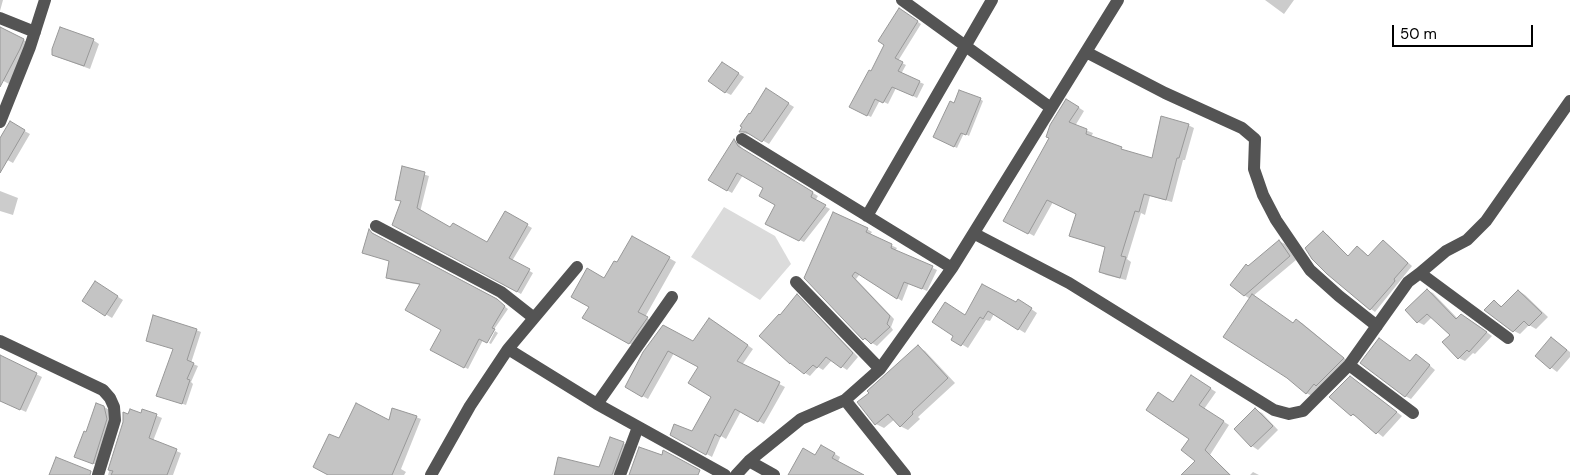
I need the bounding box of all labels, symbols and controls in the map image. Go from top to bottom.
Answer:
scale bar [1395,15,1536,47]
text: 50 m [1400,24,1437,44]

